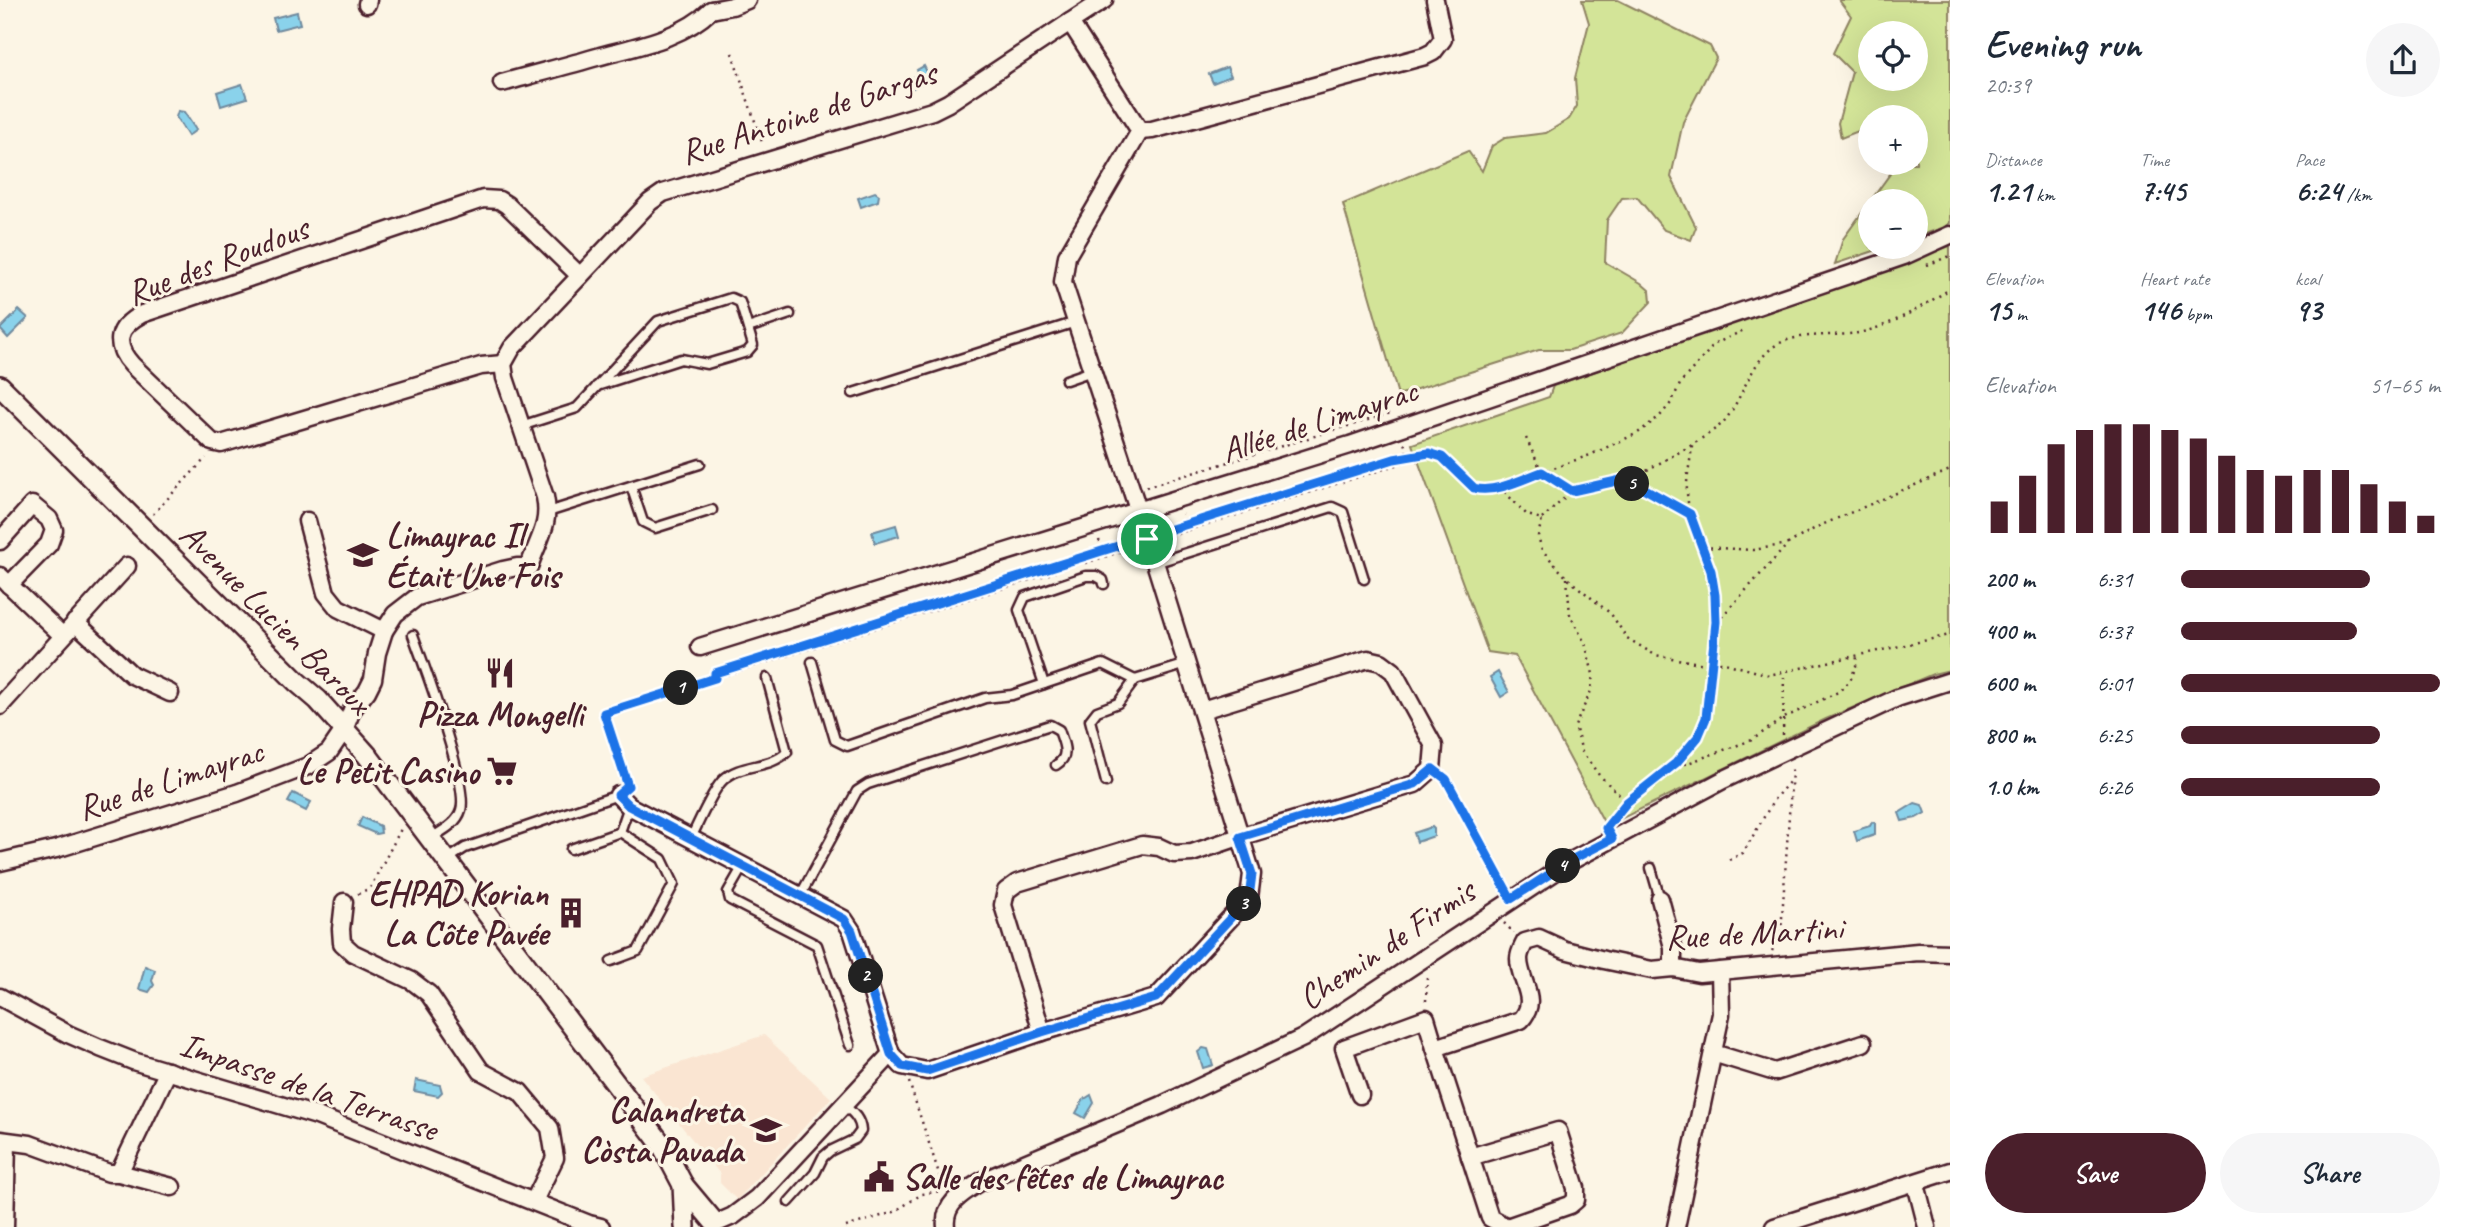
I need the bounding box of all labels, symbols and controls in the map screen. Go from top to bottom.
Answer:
map controls [1858,21,1928,259]
button: locate [1858,21,1928,91]
text: Evening run [1985,21,2141,68]
button: share [2366,23,2440,97]
street label: Rue Antoine de Gargas [674,49,945,175]
text: 20:39 [1985,71,2031,100]
button: + [1858,105,1928,175]
text: Distance [1985,148,2042,172]
text: Time [2140,148,2169,172]
text: Pace [2295,148,2324,172]
text: 1.21 [1985,172,2031,210]
text: 7:45 [2140,172,2186,210]
text: 6:24 [2295,172,2342,210]
text: km [2031,183,2055,207]
text: /km [2342,183,2372,207]
button: − [1858,189,1928,259]
street label: Rue des Roudous [120,204,317,316]
text: Elevation [1985,267,2043,291]
text: Heart rate [2140,267,2209,291]
text: kcal [2295,267,2320,291]
text: 15 [1985,291,2012,329]
text: 146 [2140,291,2181,329]
text: 93 [2295,291,2322,329]
text: m [2012,302,2027,326]
text: bpm [2181,302,2212,326]
street label: Allée de Limayrac [1216,367,1424,473]
text: Elevation [1985,371,2056,400]
text: 51–65 m [2370,371,2440,400]
pin: 5 [1614,466,1650,502]
text: 5 [1627,471,1636,495]
pin [1117,509,1177,569]
street label: Avenue Lucien Baroux [170,513,383,726]
place label: Limayrac Il Était Une Fois [386,513,564,598]
icon: arrive [1128,520,1166,558]
school or university icon: Limayrac Il Était Une Fois [346,538,380,572]
text: 200 m [1985,565,2035,594]
text: 6:31 [2097,565,2133,594]
text: 400 m [1985,617,2035,646]
text: 6:37 [2097,617,2133,646]
restaurant icon: Pizza Mongelli [483,656,517,690]
text: 600 m [1985,669,2035,698]
text: 6:01 [2097,669,2133,698]
pin: 1 [664,670,698,706]
text: 1 [676,675,685,699]
place label: Pizza Mongelli [417,692,587,737]
text: 800 m [1985,721,2035,750]
text: 6:25 [2097,721,2133,750]
street label: Rue de Limayrac [72,728,270,831]
place label: Le Petit Casino [297,749,481,794]
supermarket icon: Le Petit Casino [485,754,519,788]
text: 1.0 km [1985,773,2039,802]
text: 6:26 [2097,773,2133,802]
pin: 4 [1546,848,1580,884]
text: 4 [1558,853,1567,877]
street label: Chemin de Firmis [1289,867,1486,1020]
place label: EHPAD Korian La Côte Pavée [368,871,551,956]
pin: 3 [1226,886,1262,922]
text: 3 [1239,891,1248,915]
building icon: EHPAD Korian La Côte Pavée [554,896,588,930]
street label: Rue de Martini [1664,905,1848,960]
pin: 2 [848,958,884,993]
text: 2 [861,963,870,987]
street label: Impasse de la Terrasse [174,1021,446,1152]
place label: Calandreta Còsta Pavada [581,1088,746,1173]
school or university icon: Calandreta Còsta Pavada [749,1113,783,1147]
button: Save [1985,1133,2206,1213]
button: Share [2220,1133,2440,1213]
place label: Salle des fêtes de Limayrac [902,1155,1225,1200]
public building icon: Salle des fêtes de Limayrac [862,1160,896,1194]

